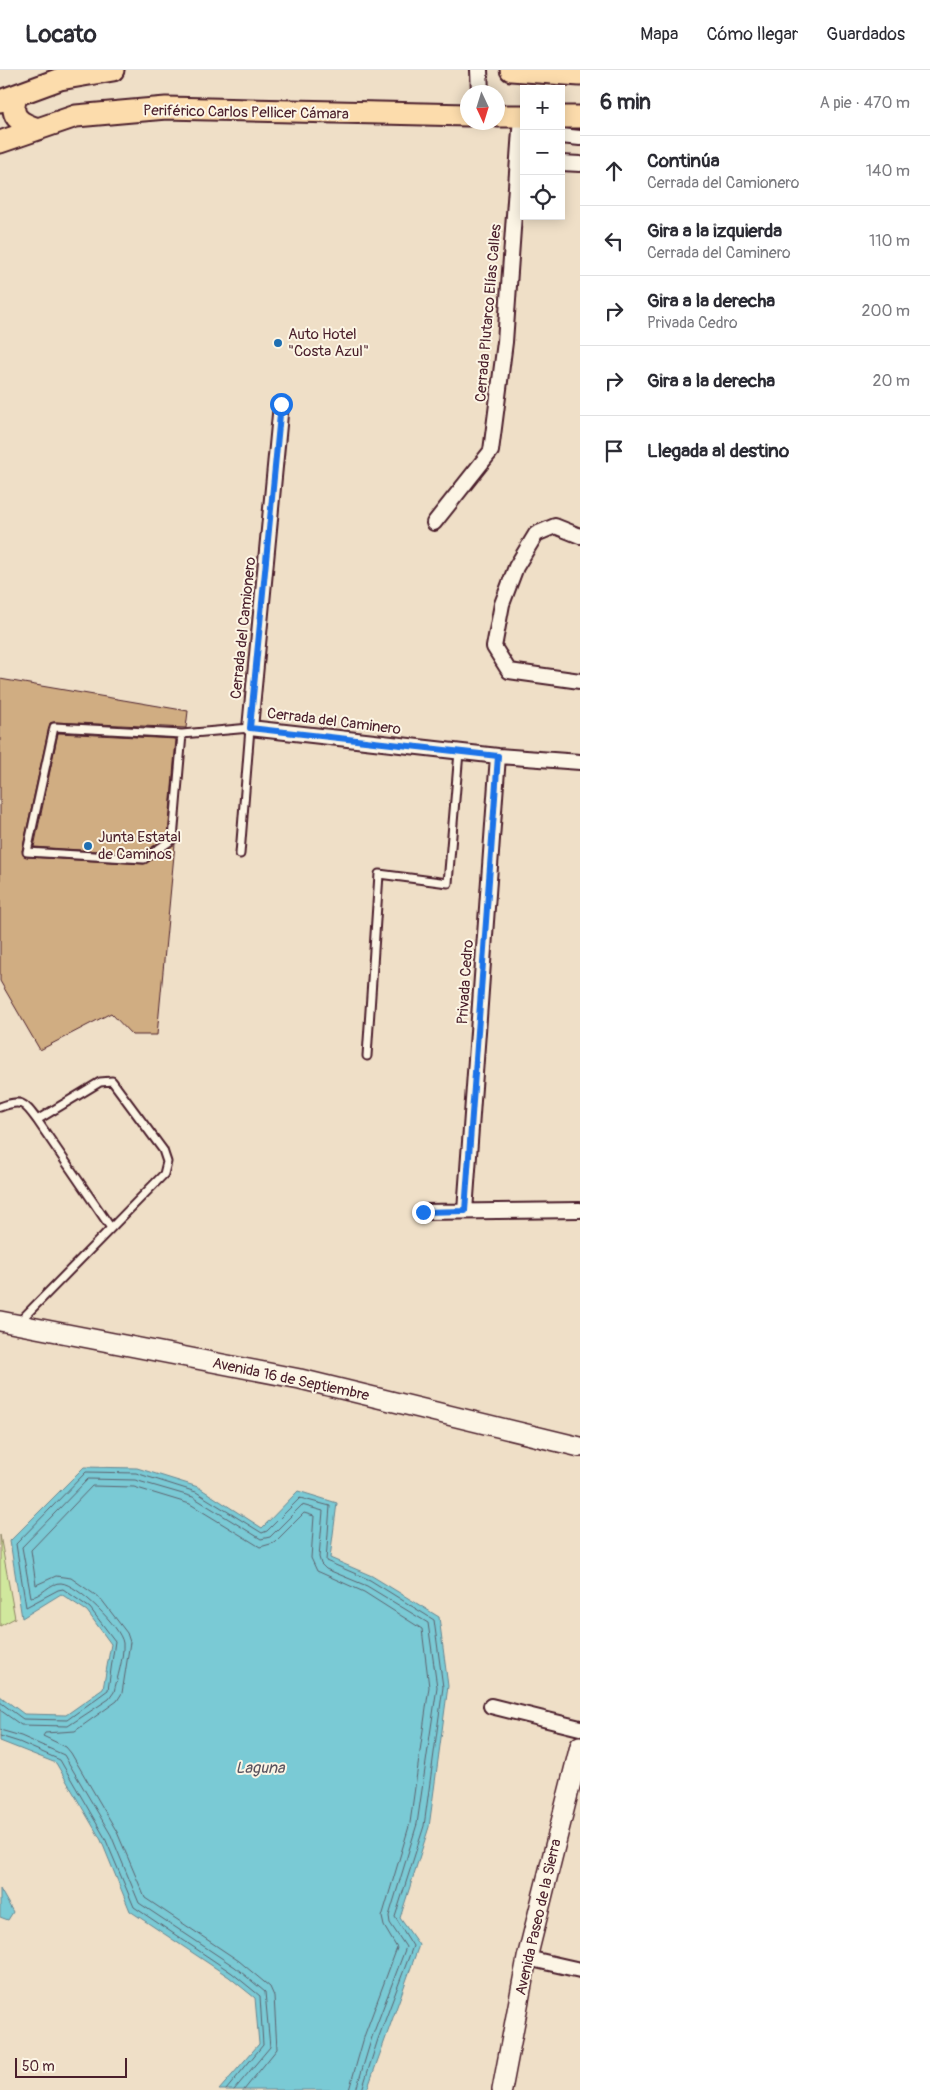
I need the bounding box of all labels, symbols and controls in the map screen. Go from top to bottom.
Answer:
text: Locato [25,20,97,49]
text: Mapa [640,23,678,46]
text: Cómo llegar [706,23,798,46]
text: Guardados [826,23,905,46]
north arrow [460,85,505,130]
map controls [520,85,565,220]
button: + [520,85,565,130]
text: 6 min [600,89,651,116]
text: A pie · 470 m [819,93,910,113]
street label: Periférico Carlos Pellicer Cámara [143,101,349,124]
button: − [520,130,565,175]
text: Continúa [647,149,720,173]
icon: ahead [600,157,628,185]
text: 140 m [866,161,910,181]
text: Cerrada del Camionero [647,173,799,193]
button: locate [520,175,565,220]
text: Gira a la izquierda [647,219,782,243]
street label: Cerrada Plutarco Elías Calles [471,223,506,403]
icon: left [600,227,628,255]
text: 110 m [869,231,910,251]
text: Cerrada del Caminero [647,243,791,263]
text: Gira a la derecha [647,289,775,313]
icon: right [600,297,628,325]
text: 200 m [862,301,910,321]
text: Privada Cedro [647,313,738,333]
place label: Auto Hotel "Costa Azul" [288,325,369,361]
marker: Auto Hotel "Costa Azul" [272,337,284,349]
icon: right [600,367,628,395]
text: Gira a la derecha [647,369,775,393]
text: 20 m [872,371,910,391]
route start [270,393,293,416]
icon: arrive [600,437,628,465]
text: Llegada al destino [647,439,789,463]
street label: Cerrada del Camionero [227,556,260,700]
street label: Cerrada del Caminero [266,704,402,739]
place label: Junta Estatal de Caminos [98,828,181,864]
marker: Junta Estatal de Caminos [82,840,94,852]
street label: Privada Cedro [453,939,478,1025]
route end [412,1201,435,1224]
street label: Avenida 16 de Septiembre [211,1354,372,1406]
water label: Laguna [235,1758,286,1778]
street label: Avenida Paseo de la Sierra [511,1837,566,1997]
scale bar [15,2055,128,2078]
text: 50 m [22,2058,55,2075]

